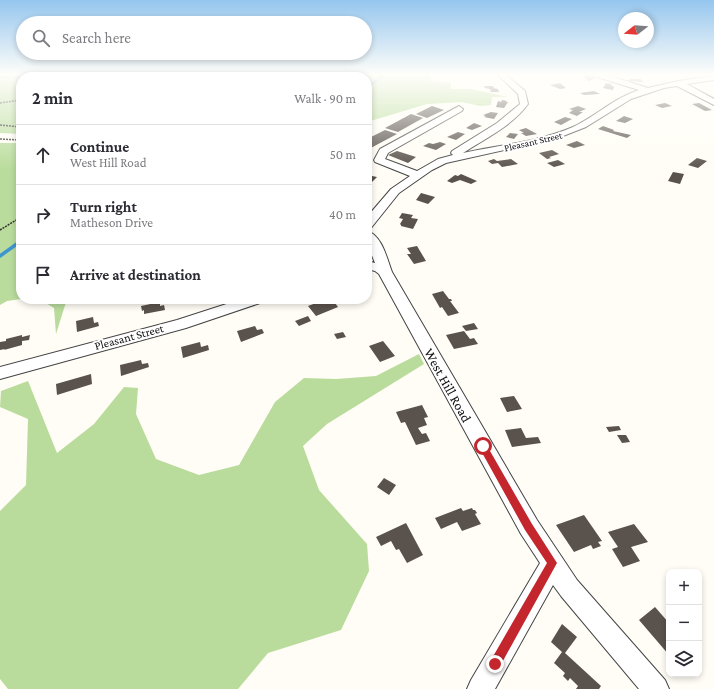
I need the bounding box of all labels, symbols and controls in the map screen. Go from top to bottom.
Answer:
north arrow [618,12,654,48]
search box [16,16,372,60]
icon: search [30,27,52,49]
text: Search here [62,30,131,46]
text: 2 min [32,89,73,108]
text: Walk · 90 m [294,91,356,106]
street label: Pleasant Street [503,129,564,154]
text: Continue [70,139,129,155]
icon: ahead [32,144,54,166]
text: 50 m [330,147,356,162]
text: West Hill Road [70,155,147,170]
text: Turn right [70,199,137,215]
icon: right [32,204,54,226]
text: 40 m [329,207,356,222]
text: Matheson Drive [70,215,153,230]
icon: arrive [32,264,54,286]
text: Arrive at destination [70,267,201,283]
street label: Pleasant Street [93,321,166,353]
street label: West Hill Road [421,345,475,425]
route start [474,437,492,455]
map controls [666,569,702,677]
button: + [666,569,702,605]
button: − [666,605,702,641]
button: layers [666,641,702,677]
route end [486,655,504,673]

